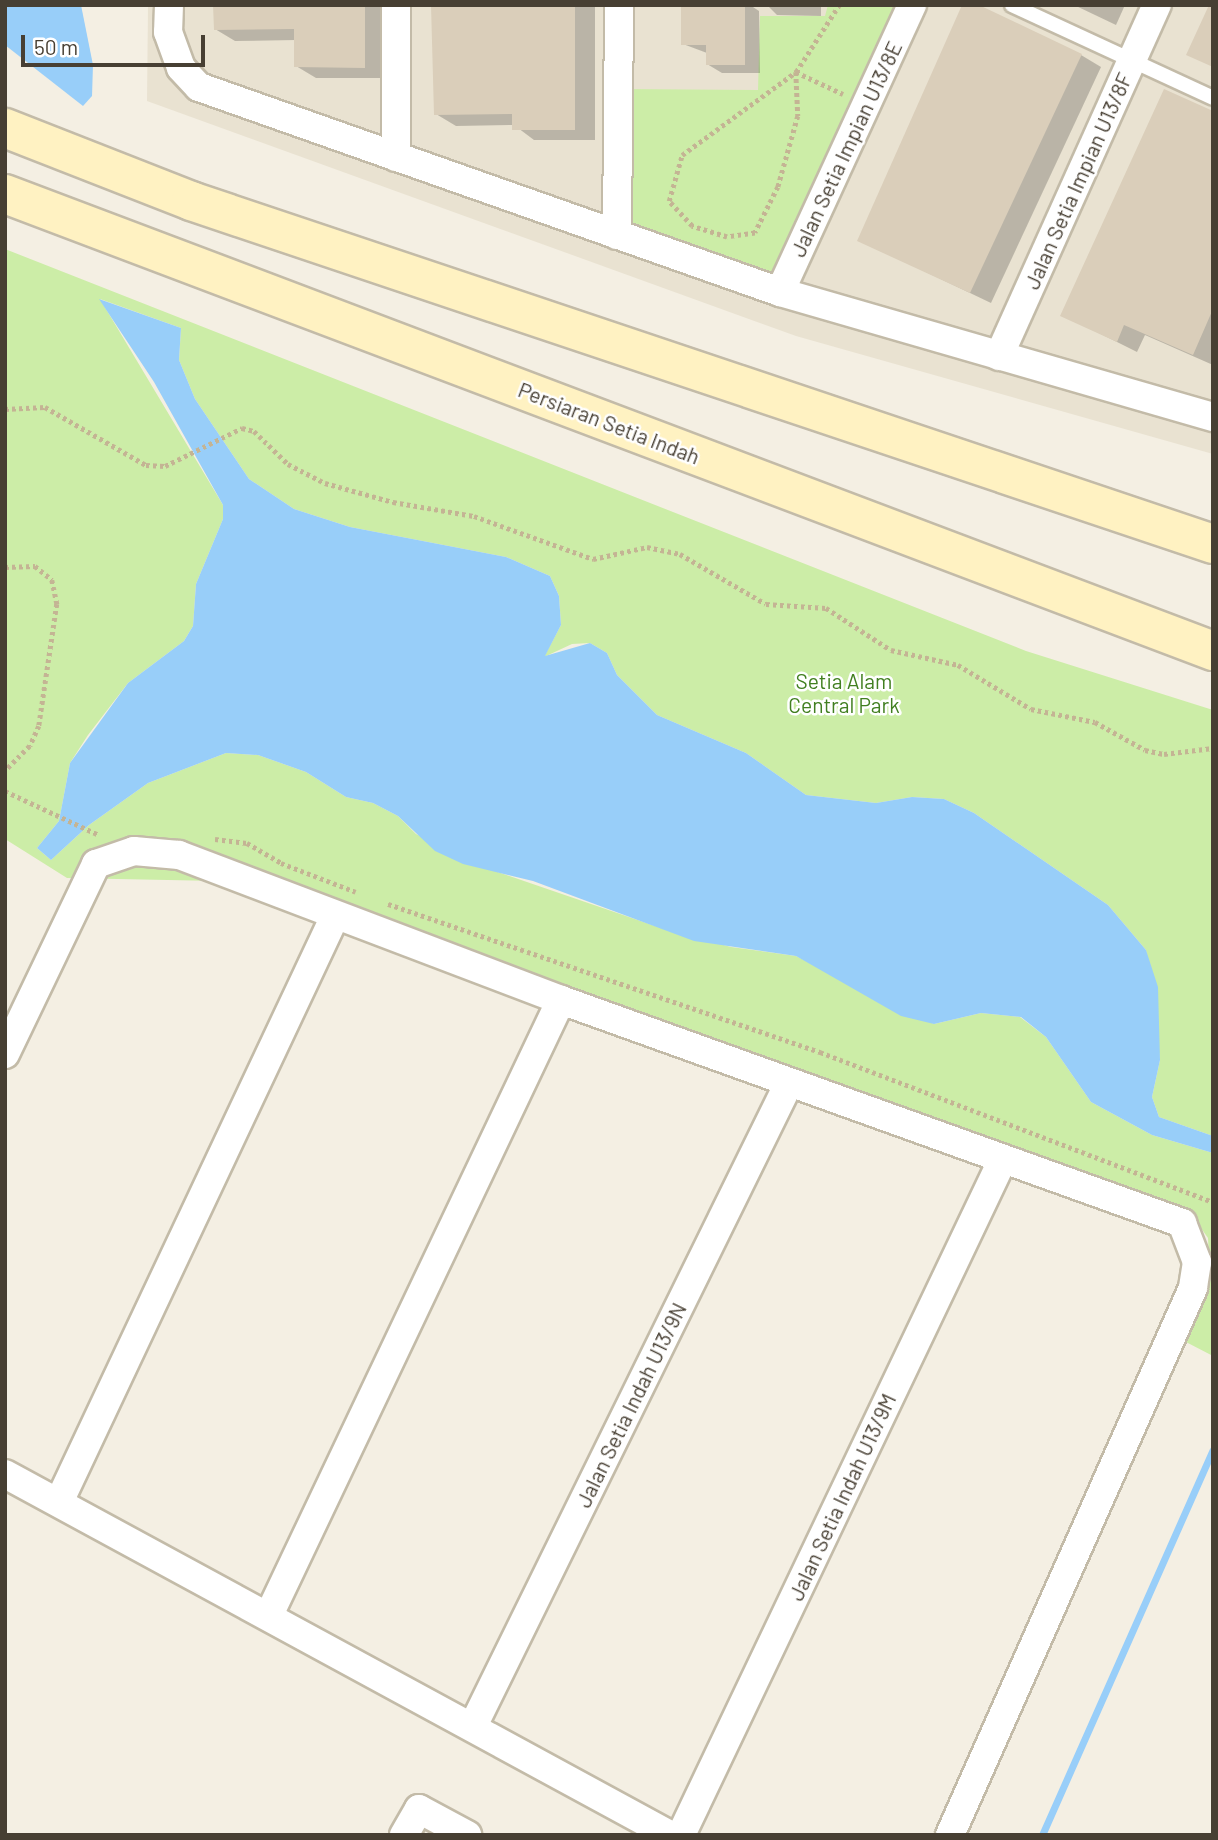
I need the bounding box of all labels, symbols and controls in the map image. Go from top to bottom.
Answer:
scale bar [24,21,208,65]
text: 50 m [34,34,78,59]
street label: Jalan Setia Impian U13/8E [785,37,907,261]
street label: Jalan Setia Impian U13/8F [1019,69,1137,293]
street label: Persiaran Setia Indah [515,377,703,469]
park label: Setia Alam Central Park [788,668,900,718]
street label: Jalan Setia Indah U13/9N [570,1298,692,1512]
street label: Jalan Setia Indah U13/9M [783,1389,901,1605]

